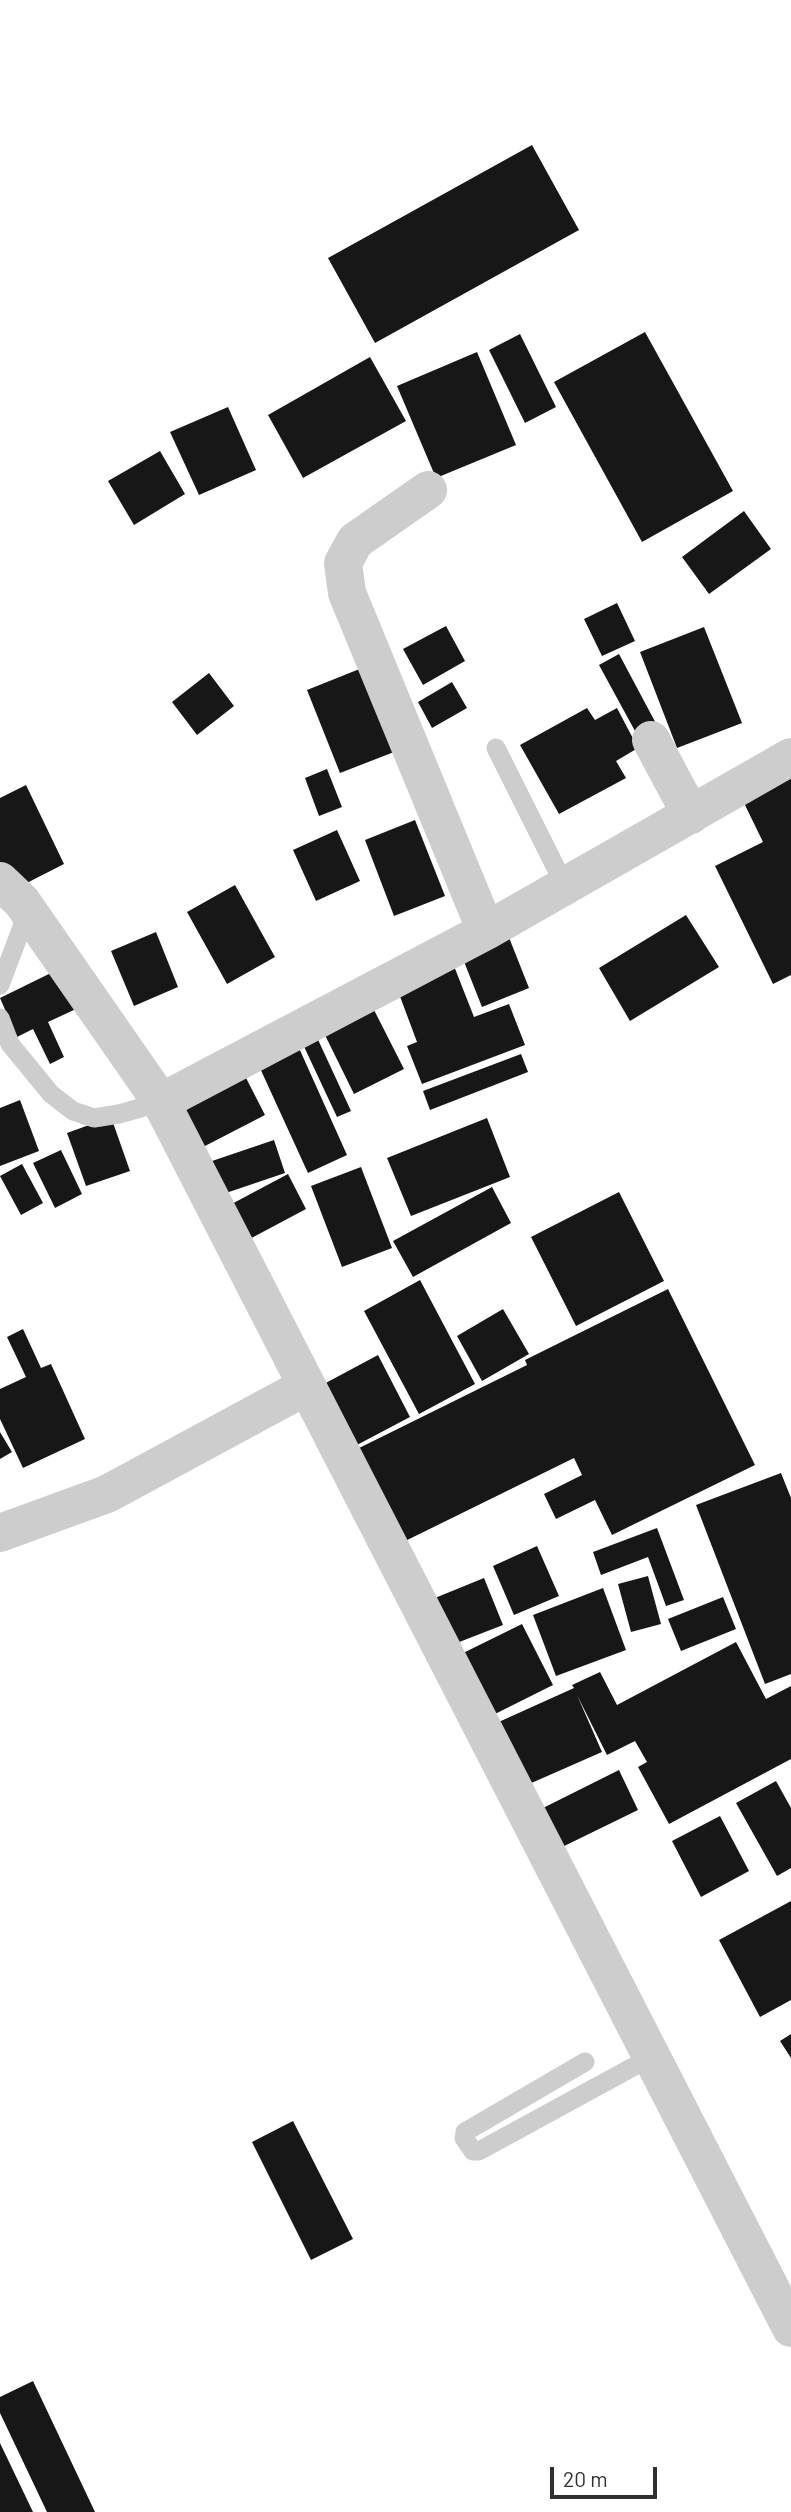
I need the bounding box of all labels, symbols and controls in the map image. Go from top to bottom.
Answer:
scale bar [553,2452,660,2496]
text: 20 m [563,2466,608,2491]

